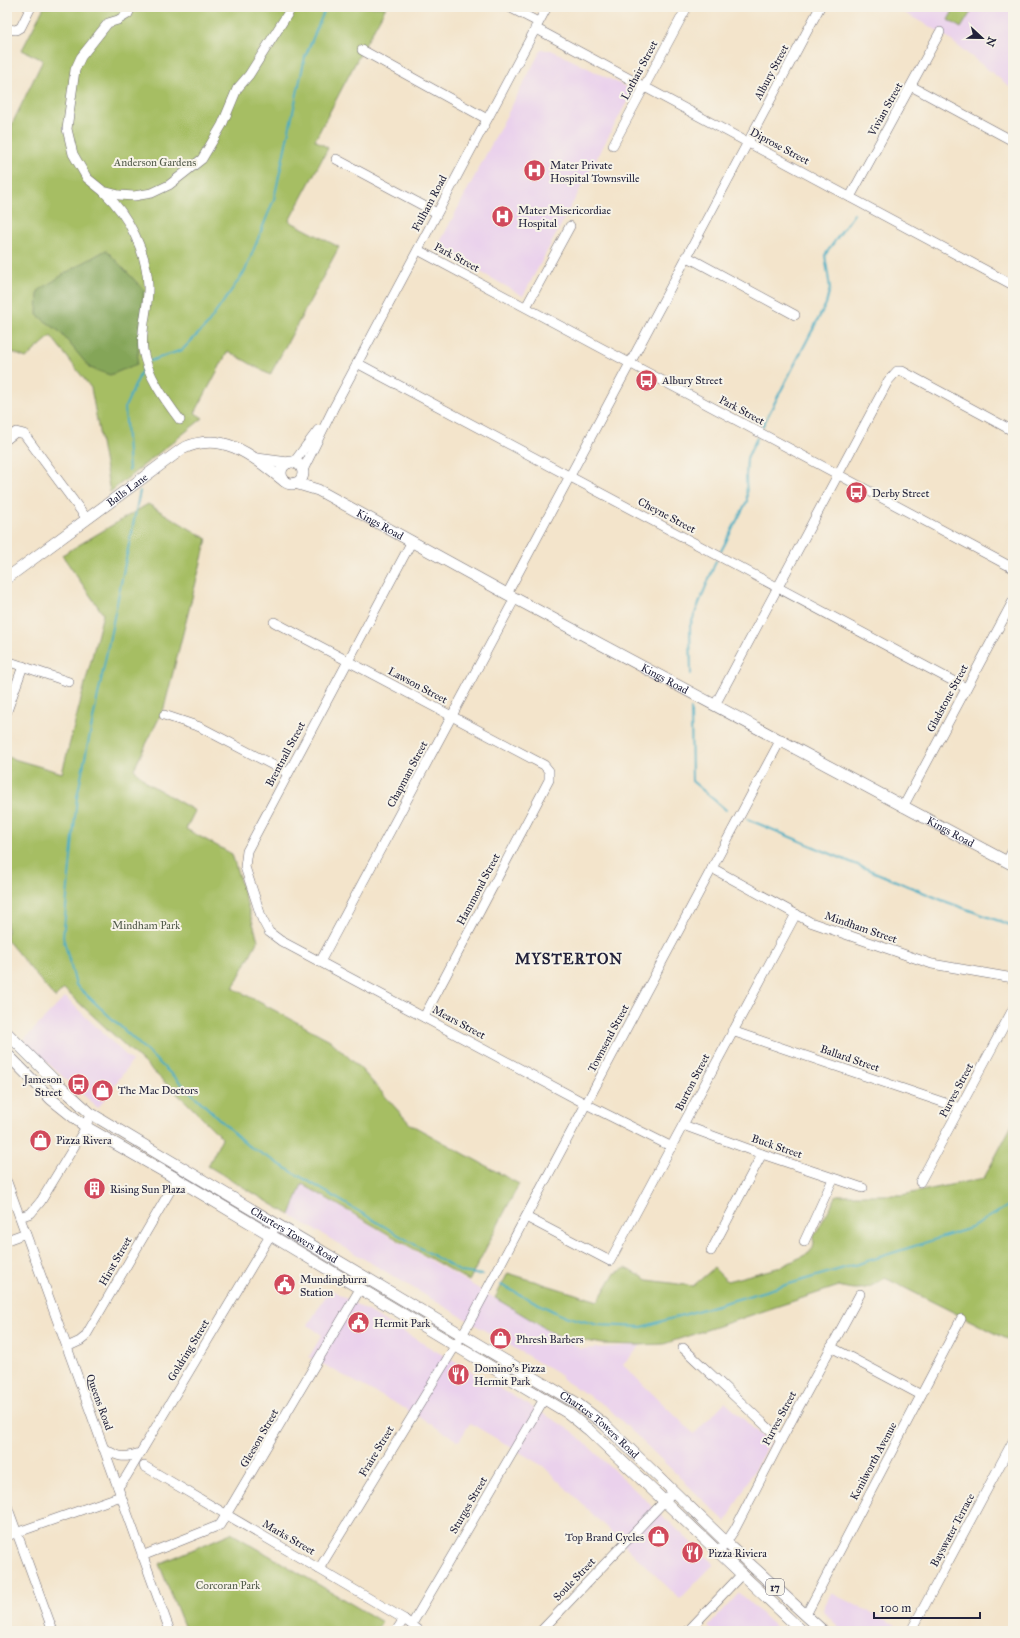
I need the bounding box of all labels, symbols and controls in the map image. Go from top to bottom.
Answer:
north arrow [962,18,1002,58]
text: N [983,35,999,49]
street label: Lothair Street [618,38,661,102]
street label: Albury Street [751,42,791,103]
street label: Vivian Street [865,80,906,139]
street label: Diprose Street [748,125,812,168]
park label: Anderson Gardens [113,156,196,169]
hospital icon: Mater Private Hospital Townsville [521,158,547,184]
place label: Mater Private Hospital Townsville [550,159,640,185]
street label: Fulham Road [409,173,450,234]
hospital icon: Mater Misericordiae Hospital [490,203,516,229]
place label: Mater Misericordiae Hospital [518,204,612,230]
street label: Park Street [432,240,482,275]
bus stop icon: Albury Street [633,367,659,393]
place label: Albury Street [661,374,723,387]
street label: Park Street [717,393,767,428]
street label: Balls Lane [104,470,151,509]
bus stop icon: Derby Street [843,480,869,506]
place label: Derby Street [872,487,930,500]
street label: Cheyne Street [636,495,698,536]
street label: Kings Road [354,506,406,543]
street label: Kings Road [639,661,691,697]
street label: Gladstone Street [924,662,971,734]
street label: Lawson Street [386,664,450,707]
street label: Brentnall Street [263,719,308,789]
street label: Chapman Street [385,739,430,810]
street label: Kings Road [924,814,977,850]
street label: Hammond Street [454,851,503,927]
street label: Mindham Street [823,909,899,946]
park label: Mindham Park [112,919,181,932]
district label: MYSTERTON [515,950,623,968]
street label: Townsend Street [585,1002,632,1074]
street label: Mears Street [430,1003,488,1042]
street label: Ballard Street [818,1042,881,1075]
street label: Burton Street [672,1051,712,1113]
street label: Purves Street [937,1061,976,1120]
bus stop icon: Jameson Street [65,1072,91,1098]
place label: Jameson Street [23,1073,62,1099]
shop icon: The Mac Doctors [90,1077,116,1103]
place label: The Mac Doctors [118,1084,198,1097]
shop icon: Pizza Rivera [27,1127,53,1153]
street label: Buck Street [750,1132,804,1161]
place label: Pizza Rivera [56,1134,112,1147]
building icon: Rising Sun Plaza [82,1176,108,1202]
place label: Rising Sun Plaza [110,1183,186,1196]
street label: Charters Towers Road [248,1204,340,1266]
street label: Hirst Street [96,1234,135,1288]
public building icon: Mundingburra Station [272,1272,298,1298]
place label: Mundingburra Station [300,1273,367,1299]
public building icon: Hermit Park [346,1310,372,1336]
street label: Goldring Street [165,1317,212,1384]
place label: Hermit Park [374,1317,431,1330]
shop icon: Phresh Barbers [487,1326,513,1352]
place label: Phresh Barbers [516,1333,584,1346]
restaurant icon: Domino's Pizza Hermit Park [445,1361,471,1387]
place label: Domino's Pizza Hermit Park [474,1362,546,1388]
street label: Queens Road [83,1372,116,1432]
street label: Charters Towers Road [557,1389,642,1462]
street label: Purves Street [760,1389,799,1448]
street label: Gleeson Street [237,1407,281,1470]
street label: Kenilworth Avenue [847,1420,900,1502]
street label: Fraire Street [356,1423,397,1479]
street label: Sturges Street [447,1474,490,1536]
street label: Bayswater Terrace [928,1491,977,1569]
street label: Marks Street [260,1517,318,1558]
shop icon: Top Brand Cycles [646,1524,672,1550]
place label: Top Brand Cycles [565,1531,644,1544]
restaurant icon: Pizza Riviera [680,1540,706,1566]
place label: Pizza Riviera [708,1547,767,1560]
street label: Soule Street [551,1555,598,1604]
park label: Corcoran Park [196,1579,261,1592]
road number: 17 [766,1579,784,1595]
scale bar [874,1594,980,1620]
text: 100 m [880,1601,911,1615]

